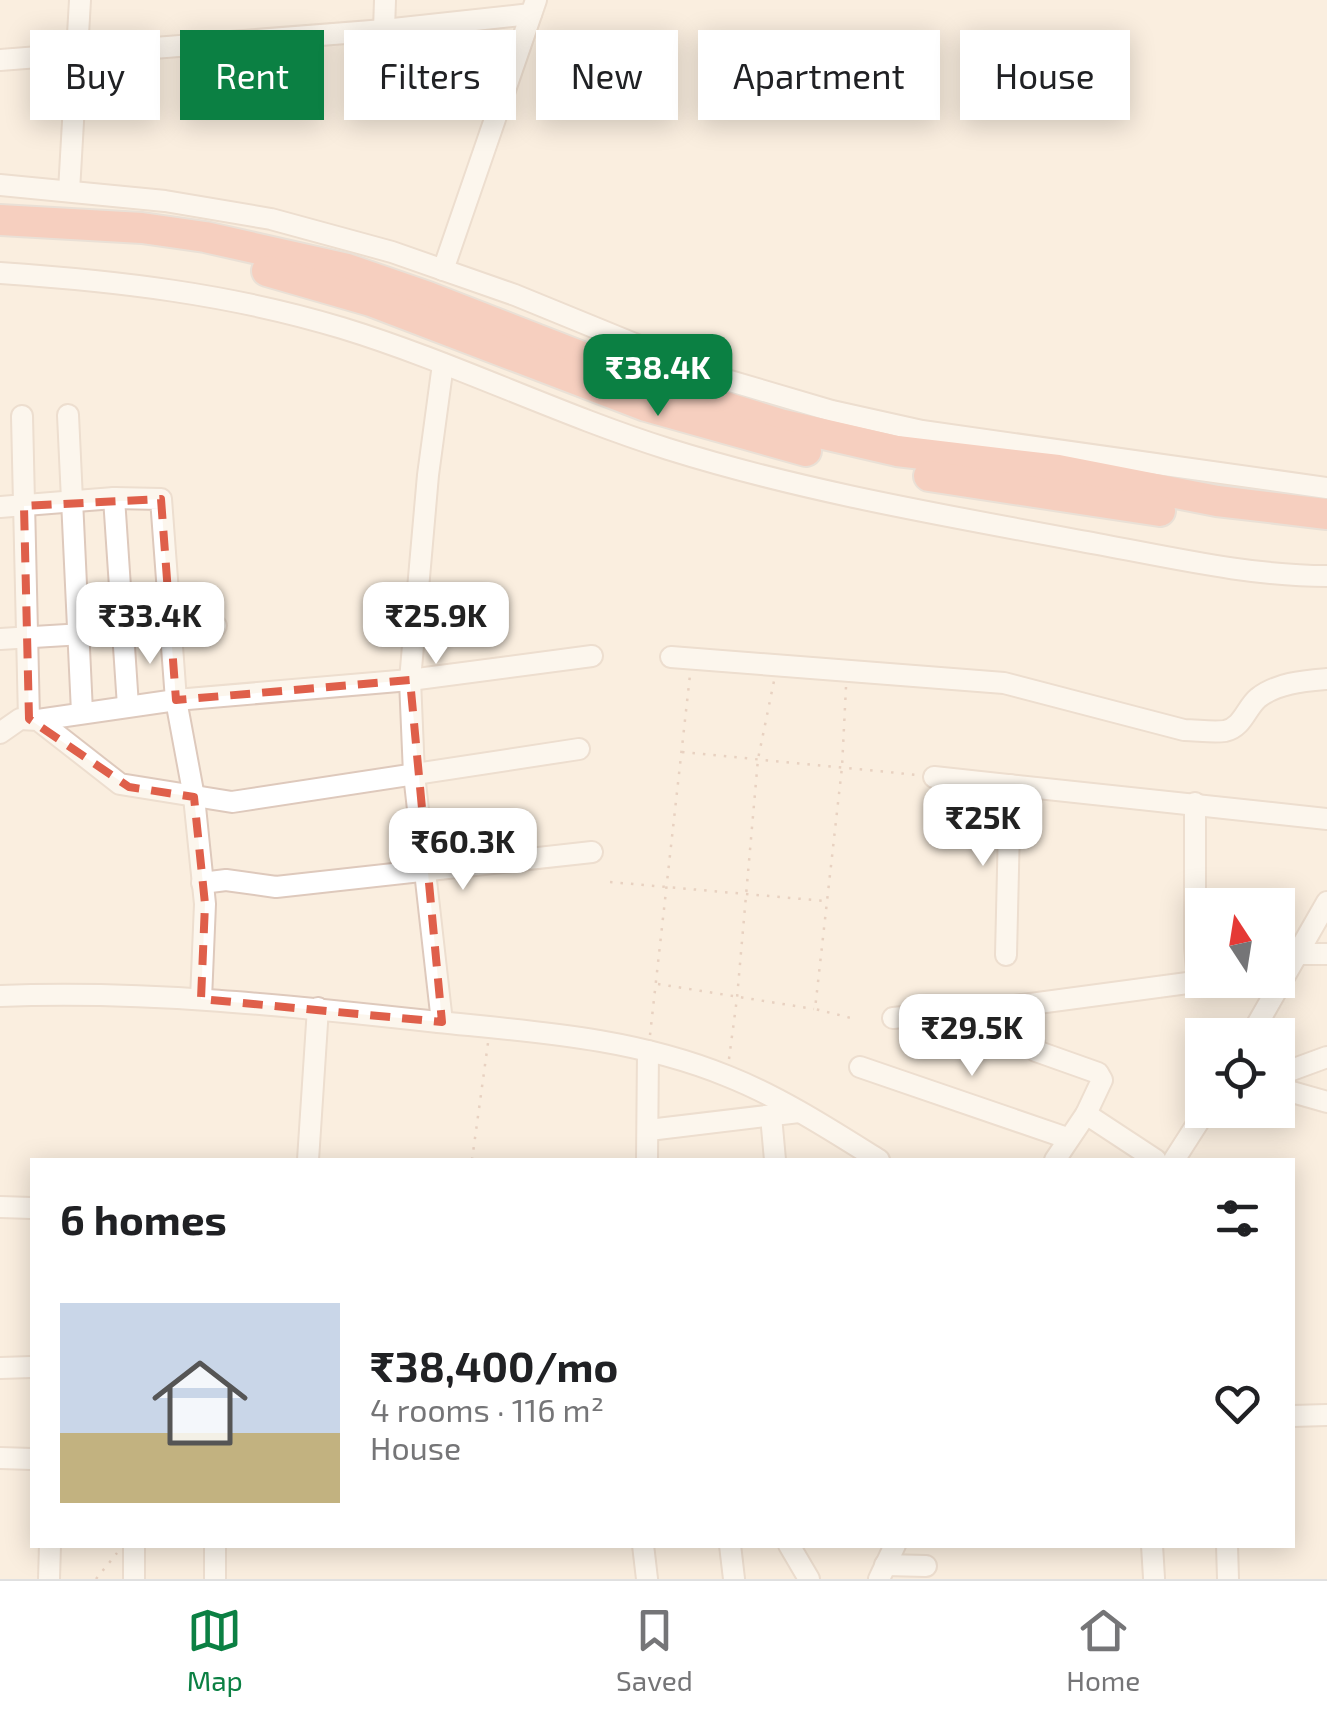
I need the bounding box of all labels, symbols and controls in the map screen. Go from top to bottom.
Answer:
chip: Buy [30,30,160,120]
chip: Rent [180,30,324,120]
chip: Filters [344,30,516,120]
chip: New [536,30,678,120]
chip: Apartment [698,30,940,120]
chip: House [960,30,1130,120]
pin: ₹38.4K [577,334,739,419]
text: ₹38.4K [605,347,711,385]
pin: ₹33.4K [69,582,231,667]
pin: ₹25.9K [355,582,517,667]
text: ₹33.4K [98,595,202,633]
text: ₹25.9K [385,595,487,633]
pin: ₹25K [924,784,1042,869]
text: ₹25K [945,797,1021,835]
pin: ₹60.3K [382,808,544,893]
text: ₹60.3K [411,821,515,859]
north arrow [1185,888,1295,998]
map controls [1185,888,1295,1128]
pin: ₹29.5K [891,994,1053,1079]
text: ₹29.5K [921,1007,1023,1045]
button: locate [1185,1018,1295,1128]
icon: filters [1210,1191,1265,1246]
text: 6 homes [60,1193,227,1243]
text: ₹38,400/mo [370,1340,618,1390]
icon: home [140,1343,260,1463]
icon: heart [1210,1376,1265,1431]
text: 4 rooms · 116 m² [370,1390,604,1428]
text: House [370,1428,461,1466]
tab: Map [187,1603,243,1697]
tab: Saved [616,1603,693,1697]
tab: Home [1066,1603,1140,1697]

